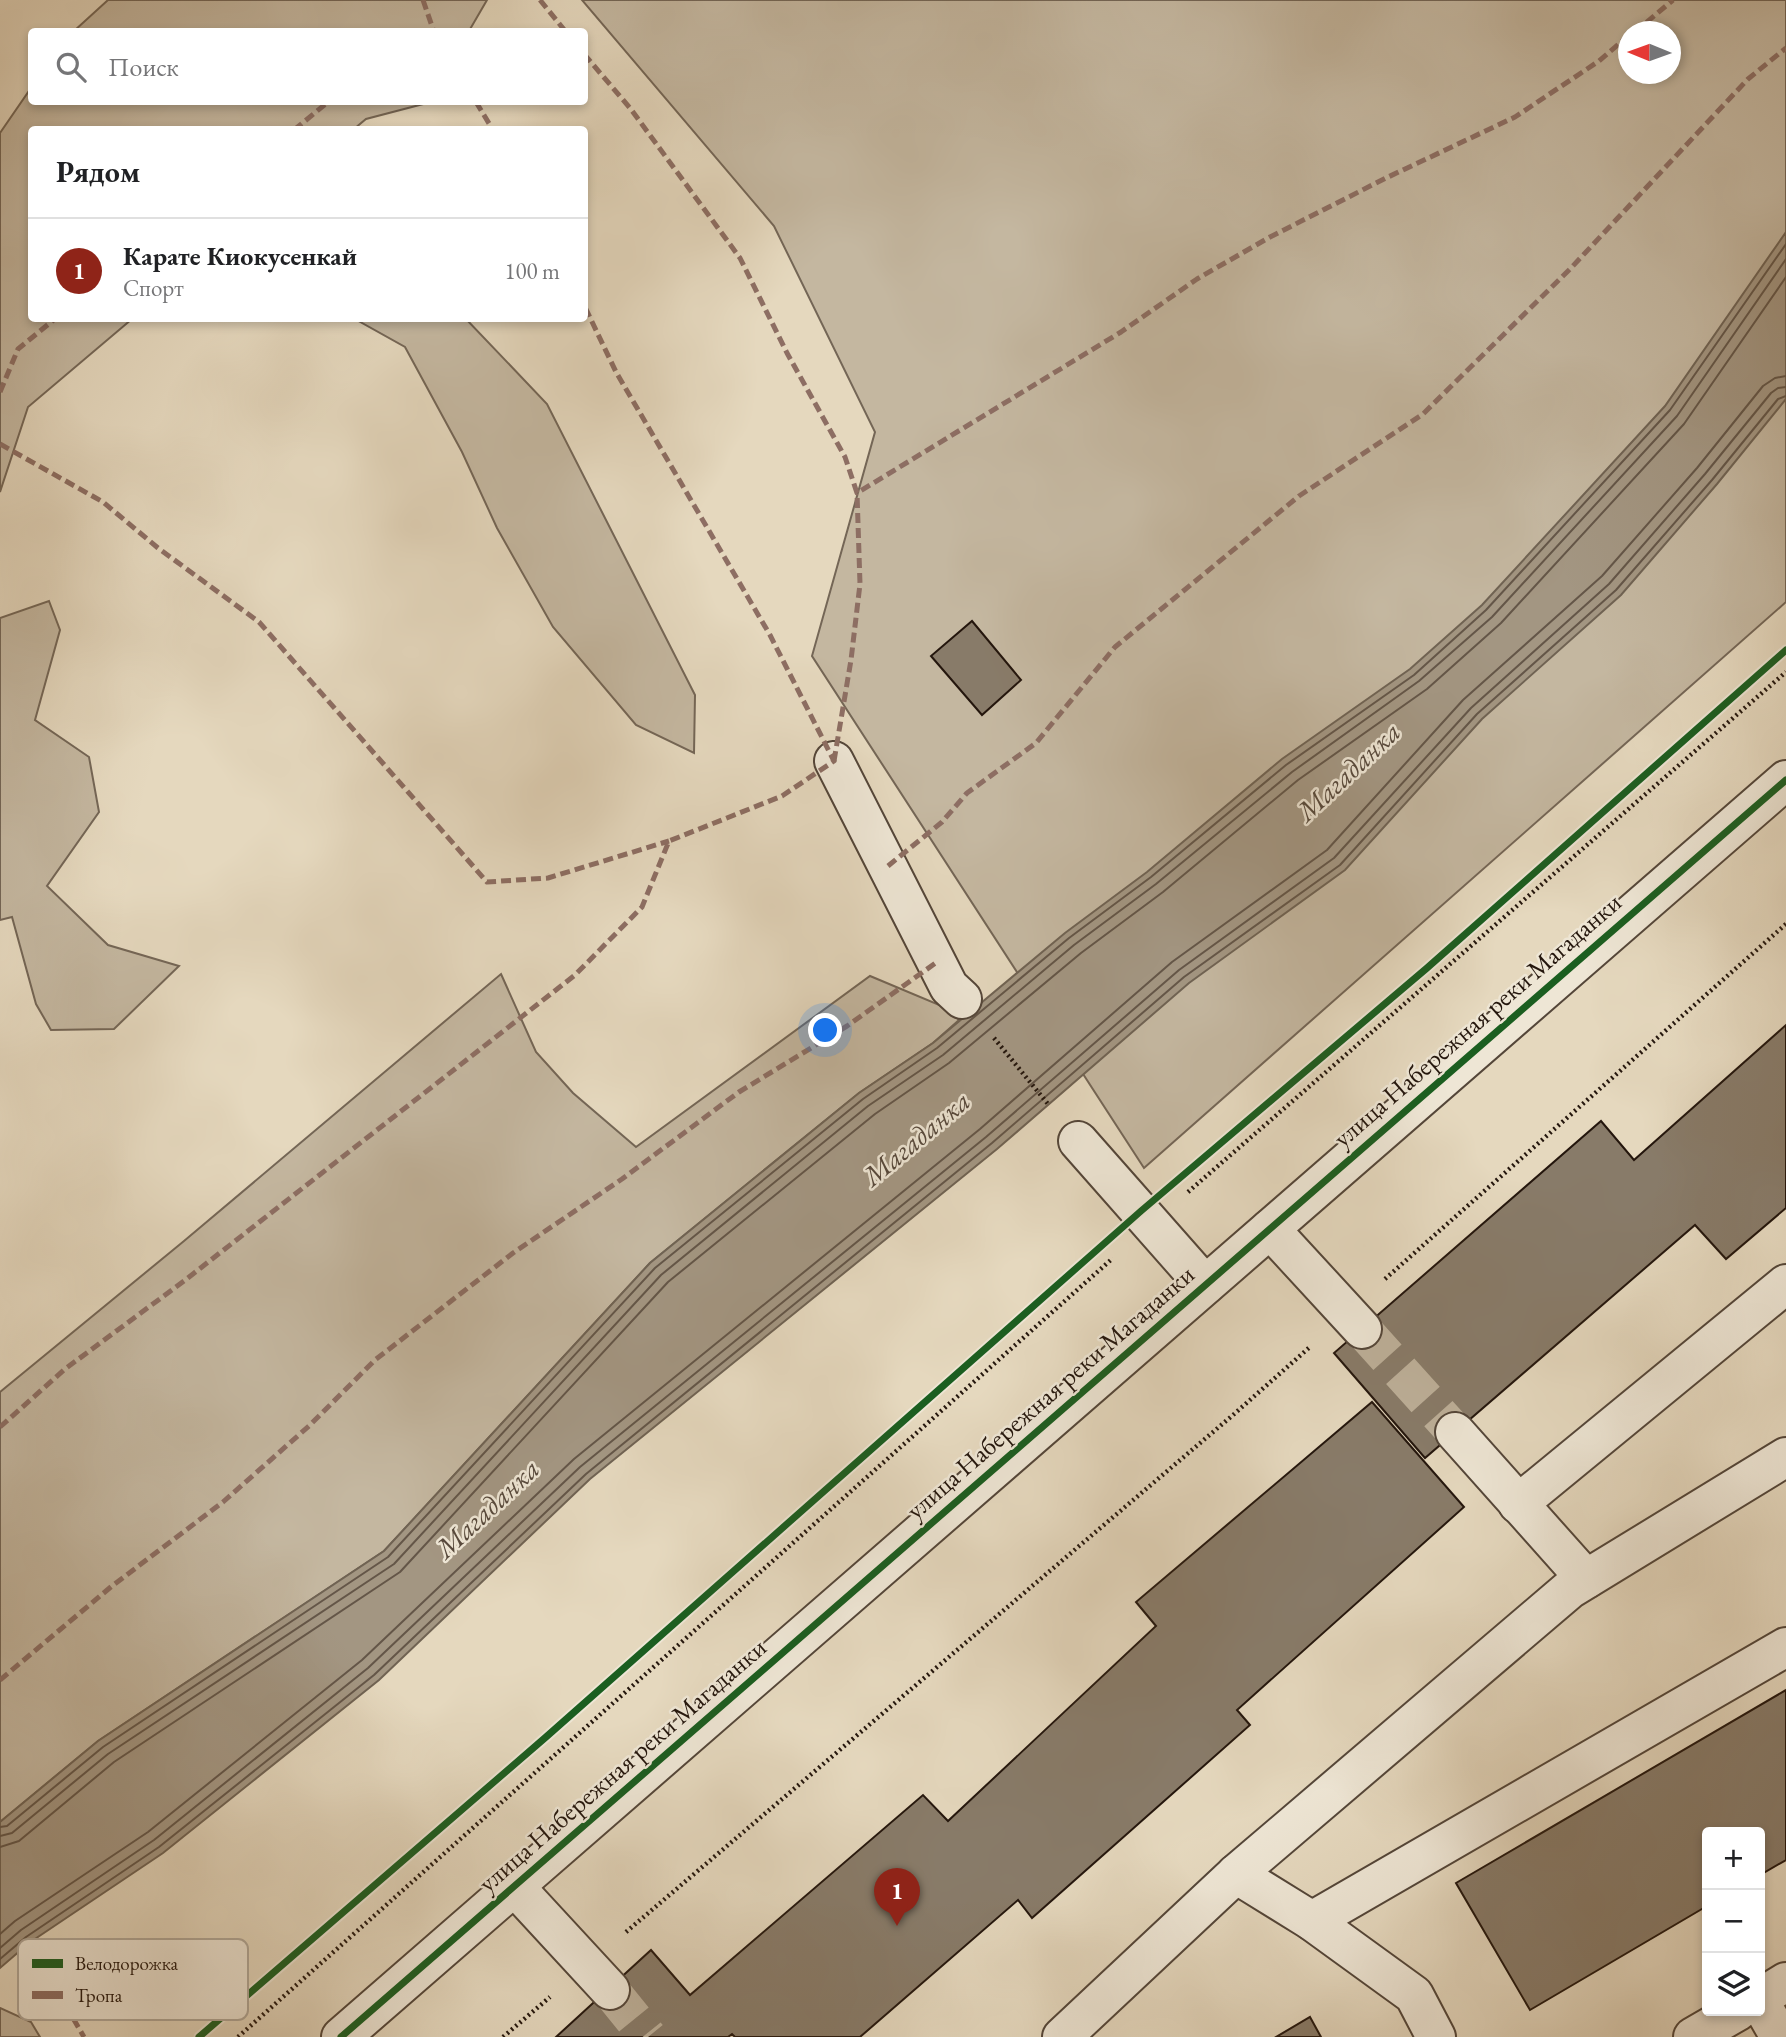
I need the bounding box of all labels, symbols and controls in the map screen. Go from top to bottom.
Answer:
north arrow [1618,21,1681,84]
search box [28,28,588,105]
icon: search [52,48,90,86]
text: Поиск [108,50,179,84]
text: Рядом [56,152,140,191]
text: Карате Киокусенкай [123,239,357,273]
text: 1 [73,256,85,286]
text: 100 m [504,256,560,286]
text: Спорт [123,273,184,303]
water label: Магаданка [1287,713,1408,830]
street label: улица Набережная реки Магаданки [1326,885,1628,1155]
your location [808,1013,842,1047]
water label: Магаданка [853,1082,977,1195]
street label: улица Набережная реки Магаданки [899,1257,1201,1527]
water label: Магаданка [426,1450,547,1567]
street label: улица Набережная реки Магаданки [471,1630,773,1900]
map controls [1702,1827,1765,2016]
button: + [1702,1827,1765,1890]
pin: 1 [874,1868,920,1926]
button: − [1702,1890,1765,1953]
legend [18,1939,248,2020]
text: Велодорожка [75,1951,179,1976]
button: layers [1702,1953,1765,2016]
text: Тропа [75,1983,123,2008]

